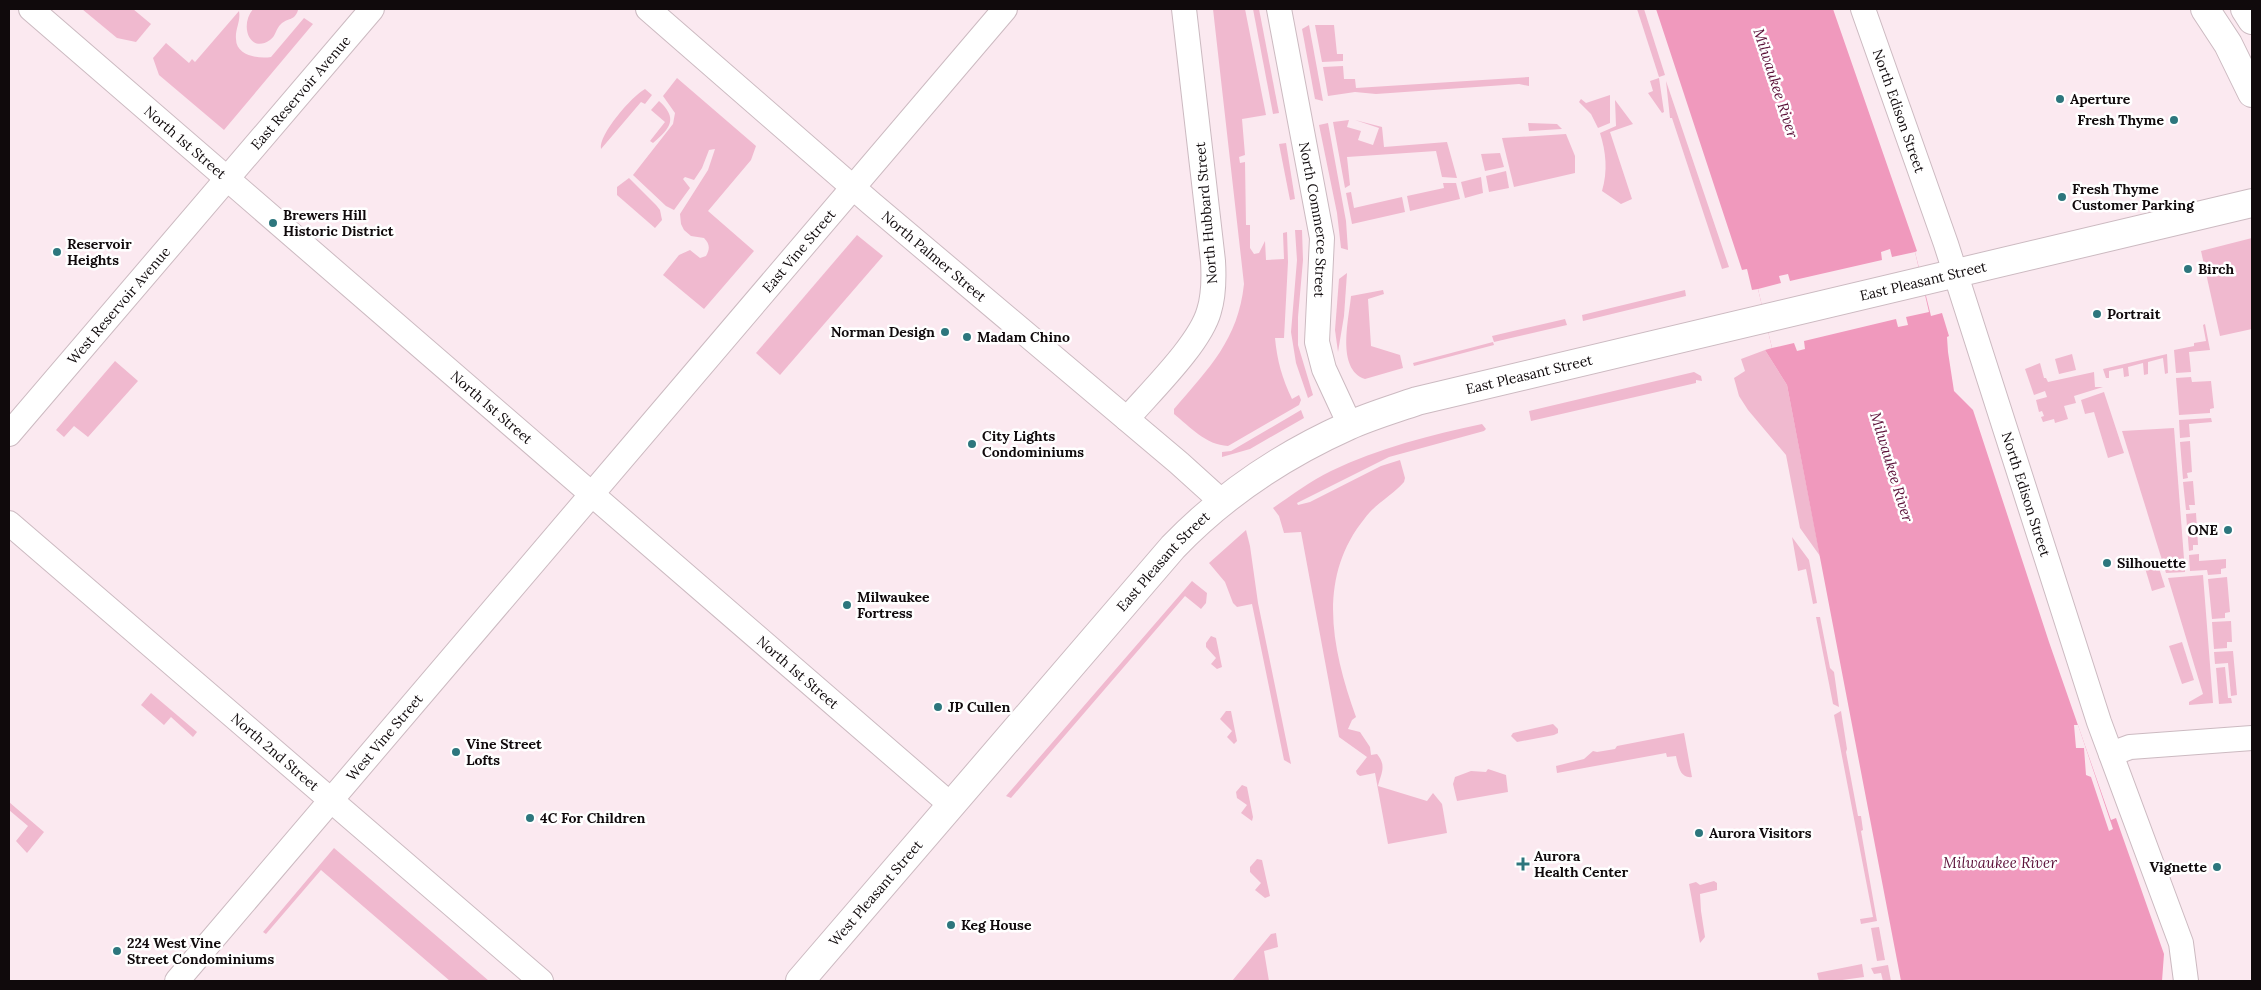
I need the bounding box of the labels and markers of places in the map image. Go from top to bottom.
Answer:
place label: Aperture [2070,90,2131,108]
marker: Aperture [2054,93,2066,105]
place label: Fresh Thyme [2077,111,2164,129]
marker: Fresh Thyme [2168,114,2180,126]
place label: Fresh Thyme Customer Parking [2072,180,2195,214]
marker: Fresh Thyme Customer Parking [2056,191,2068,203]
place label: Brewers Hill Historic District [283,206,394,240]
marker: Brewers Hill Historic District [267,217,279,229]
place label: Reservoir Heights [67,235,132,269]
marker: Reservoir Heights [51,246,63,258]
place label: Birch [2198,260,2235,278]
marker: Birch [2182,263,2194,275]
place label: Portrait [2107,305,2161,323]
marker: Portrait [2091,308,2103,320]
place label: Norman Design [831,323,935,341]
marker: Norman Design [939,326,951,338]
place label: Madam Chino [977,328,1070,346]
marker: Madam Chino [961,331,973,343]
place label: City Lights Condominiums [982,427,1084,461]
marker: City Lights Condominiums [966,438,978,450]
place label: ONE [2188,521,2218,539]
marker: ONE [2222,524,2234,536]
place label: Silhouette [2117,554,2187,572]
marker: Silhouette [2101,557,2113,569]
place label: Milwaukee Fortress [857,588,930,622]
marker: Milwaukee Fortress [841,599,853,611]
place label: JP Cullen [948,698,1010,716]
marker: JP Cullen [932,701,944,713]
place label: Vine Street Lofts [466,735,542,769]
marker: Vine Street Lofts [450,746,462,758]
place label: 4C For Children [540,809,645,827]
marker: 4C For Children [524,812,536,824]
place label: Aurora Visitors [1709,824,1812,842]
marker: Aurora Visitors [1693,827,1705,839]
place label: Aurora Health Center [1534,847,1629,881]
marker: Aurora Health Center [1516,857,1530,871]
place label: Vignette [2150,858,2207,876]
marker: Vignette [2211,861,2223,873]
place label: Keg House [961,916,1032,934]
marker: Keg House [945,919,957,931]
place label: 224 West Vine Street Condominiums [127,934,274,968]
marker: 224 West Vine Street Condominiums [111,945,123,957]

